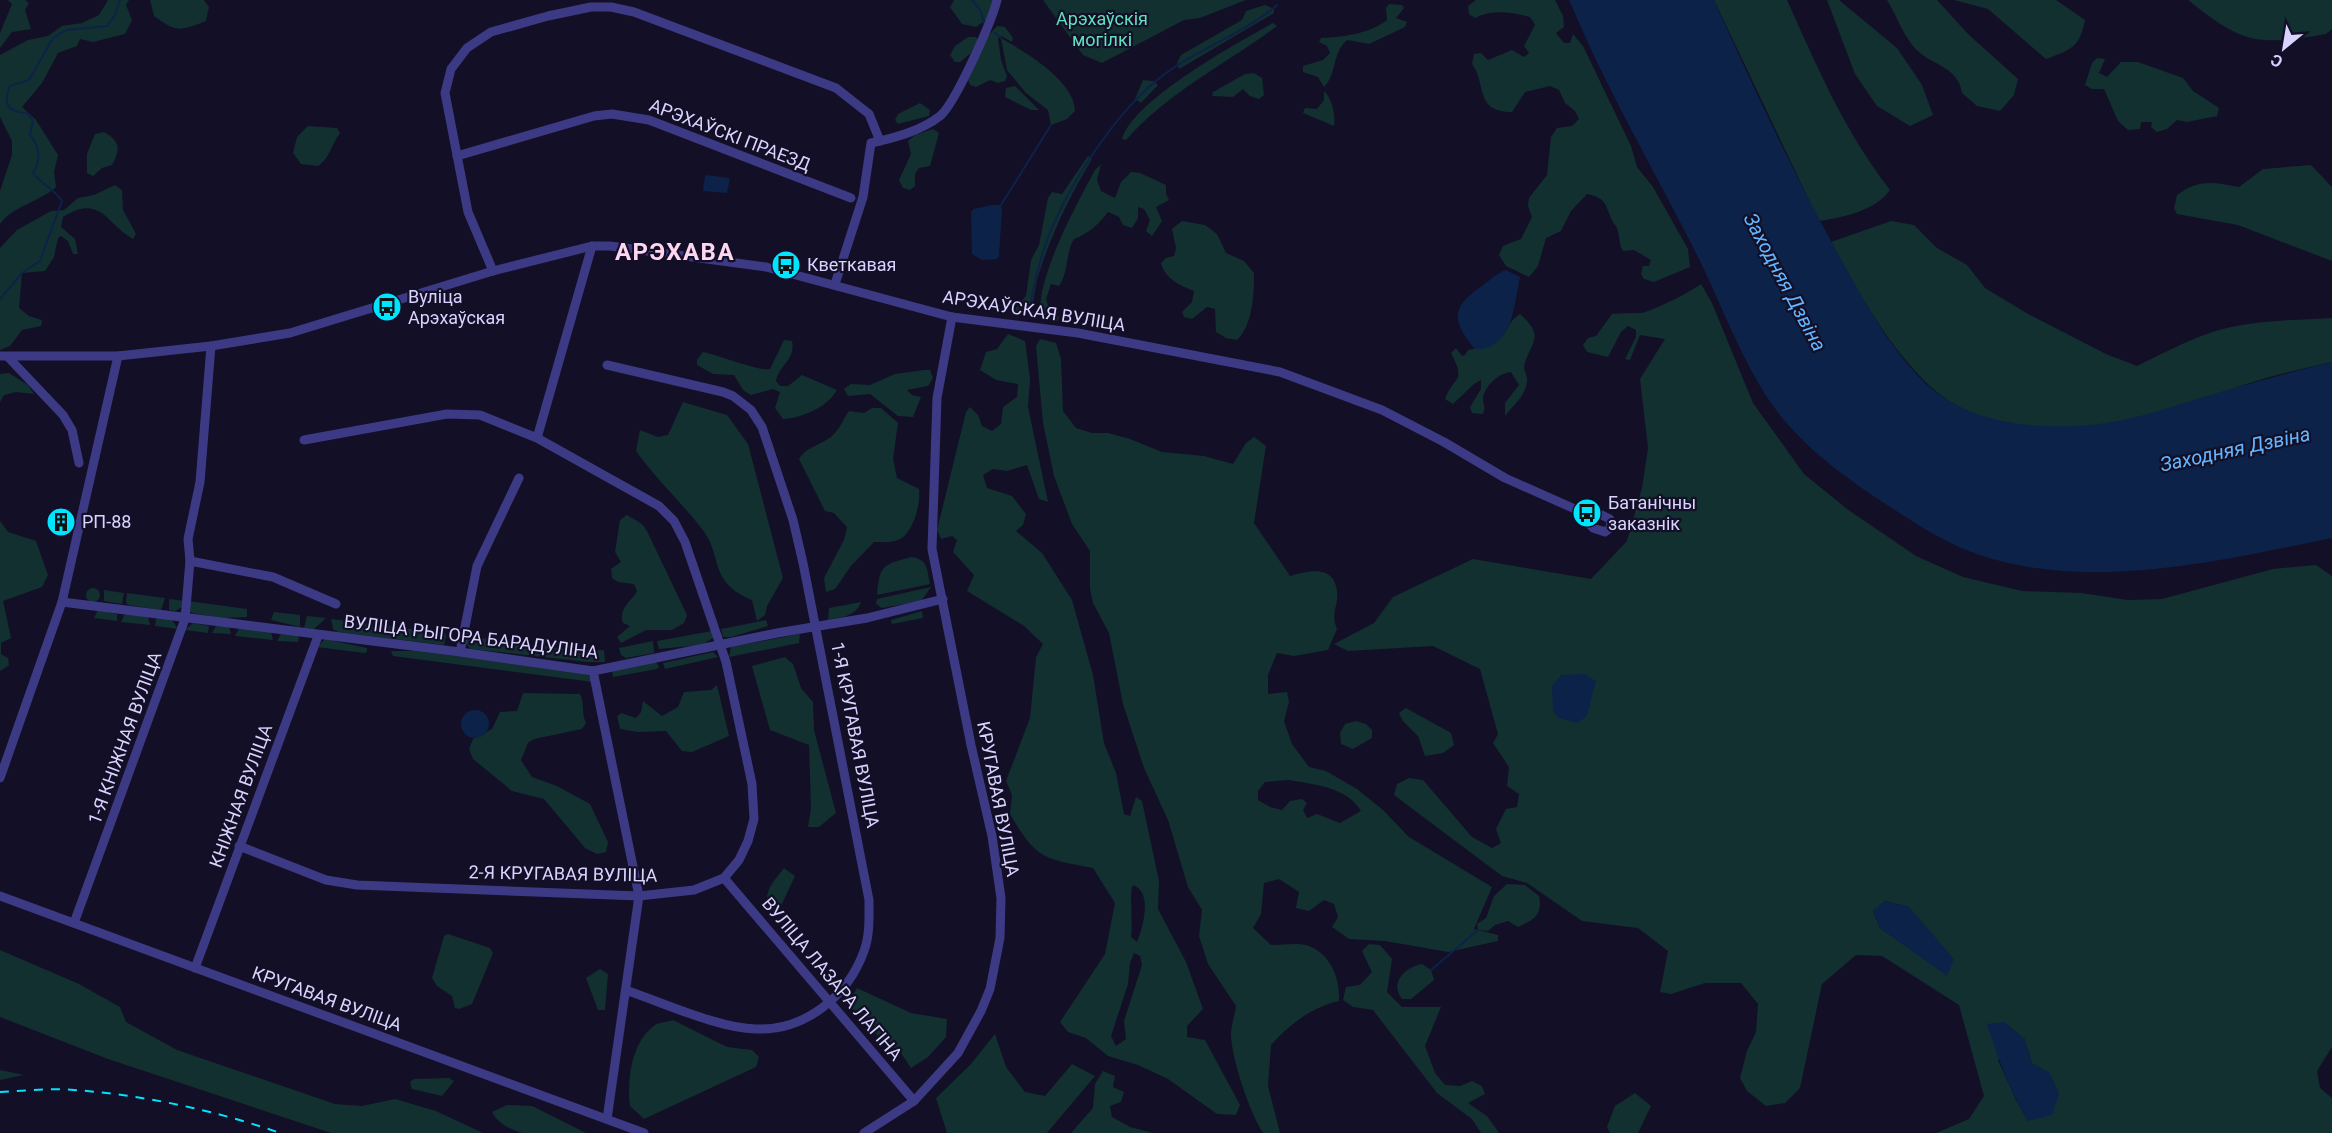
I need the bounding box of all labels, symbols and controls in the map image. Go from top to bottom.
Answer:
park label: Арэхаўскія могілкі [1056,8,1148,50]
north arrow [2254,18,2314,78]
text: С [2267,50,2286,71]
street label: АРЭХАЎСКІ ПРАЕЗД [647,94,814,175]
water label: Заходняя Дзвіна [1738,209,1832,355]
district label: АРЭХАВА [615,238,735,266]
bus stop icon: Кветкавая [770,249,802,281]
place label: Кветкавая [807,254,896,275]
place label: Вуліца Арэхаўская [408,286,505,328]
street label: АРЭХАЎСКАЯ ВУЛІЦА [941,286,1127,335]
bus stop icon: Вуліца Арэхаўская [371,291,403,323]
water label: Заходняя Дзвіна [2158,421,2312,477]
place label: Батанічны заказнік [1608,492,1696,534]
bus stop icon: Батанічны заказнік [1571,497,1603,529]
building icon: РП-88 [45,506,77,538]
place label: РП-88 [82,511,131,532]
street label: ВУЛІЦА РЫГОРА БАРАДУЛІНА [343,610,600,663]
street label: 1-Я КРУГАВАЯ ВУЛІЦА [827,640,884,830]
street label: 1-Я КНІЖНАЯ ВУЛІЦА [84,648,166,827]
street label: КРУГАВАЯ ВУЛІЦА [973,719,1024,879]
street label: КНІЖНАЯ ВУЛІЦА [205,721,276,870]
street label: 2-Я КРУГАВАЯ ВУЛІЦА [468,861,658,886]
street label: ВУЛІЦА ЛАЗАРА ЛАГІНА [758,893,907,1065]
street label: КРУГАВАЯ ВУЛІЦА [249,962,405,1035]

